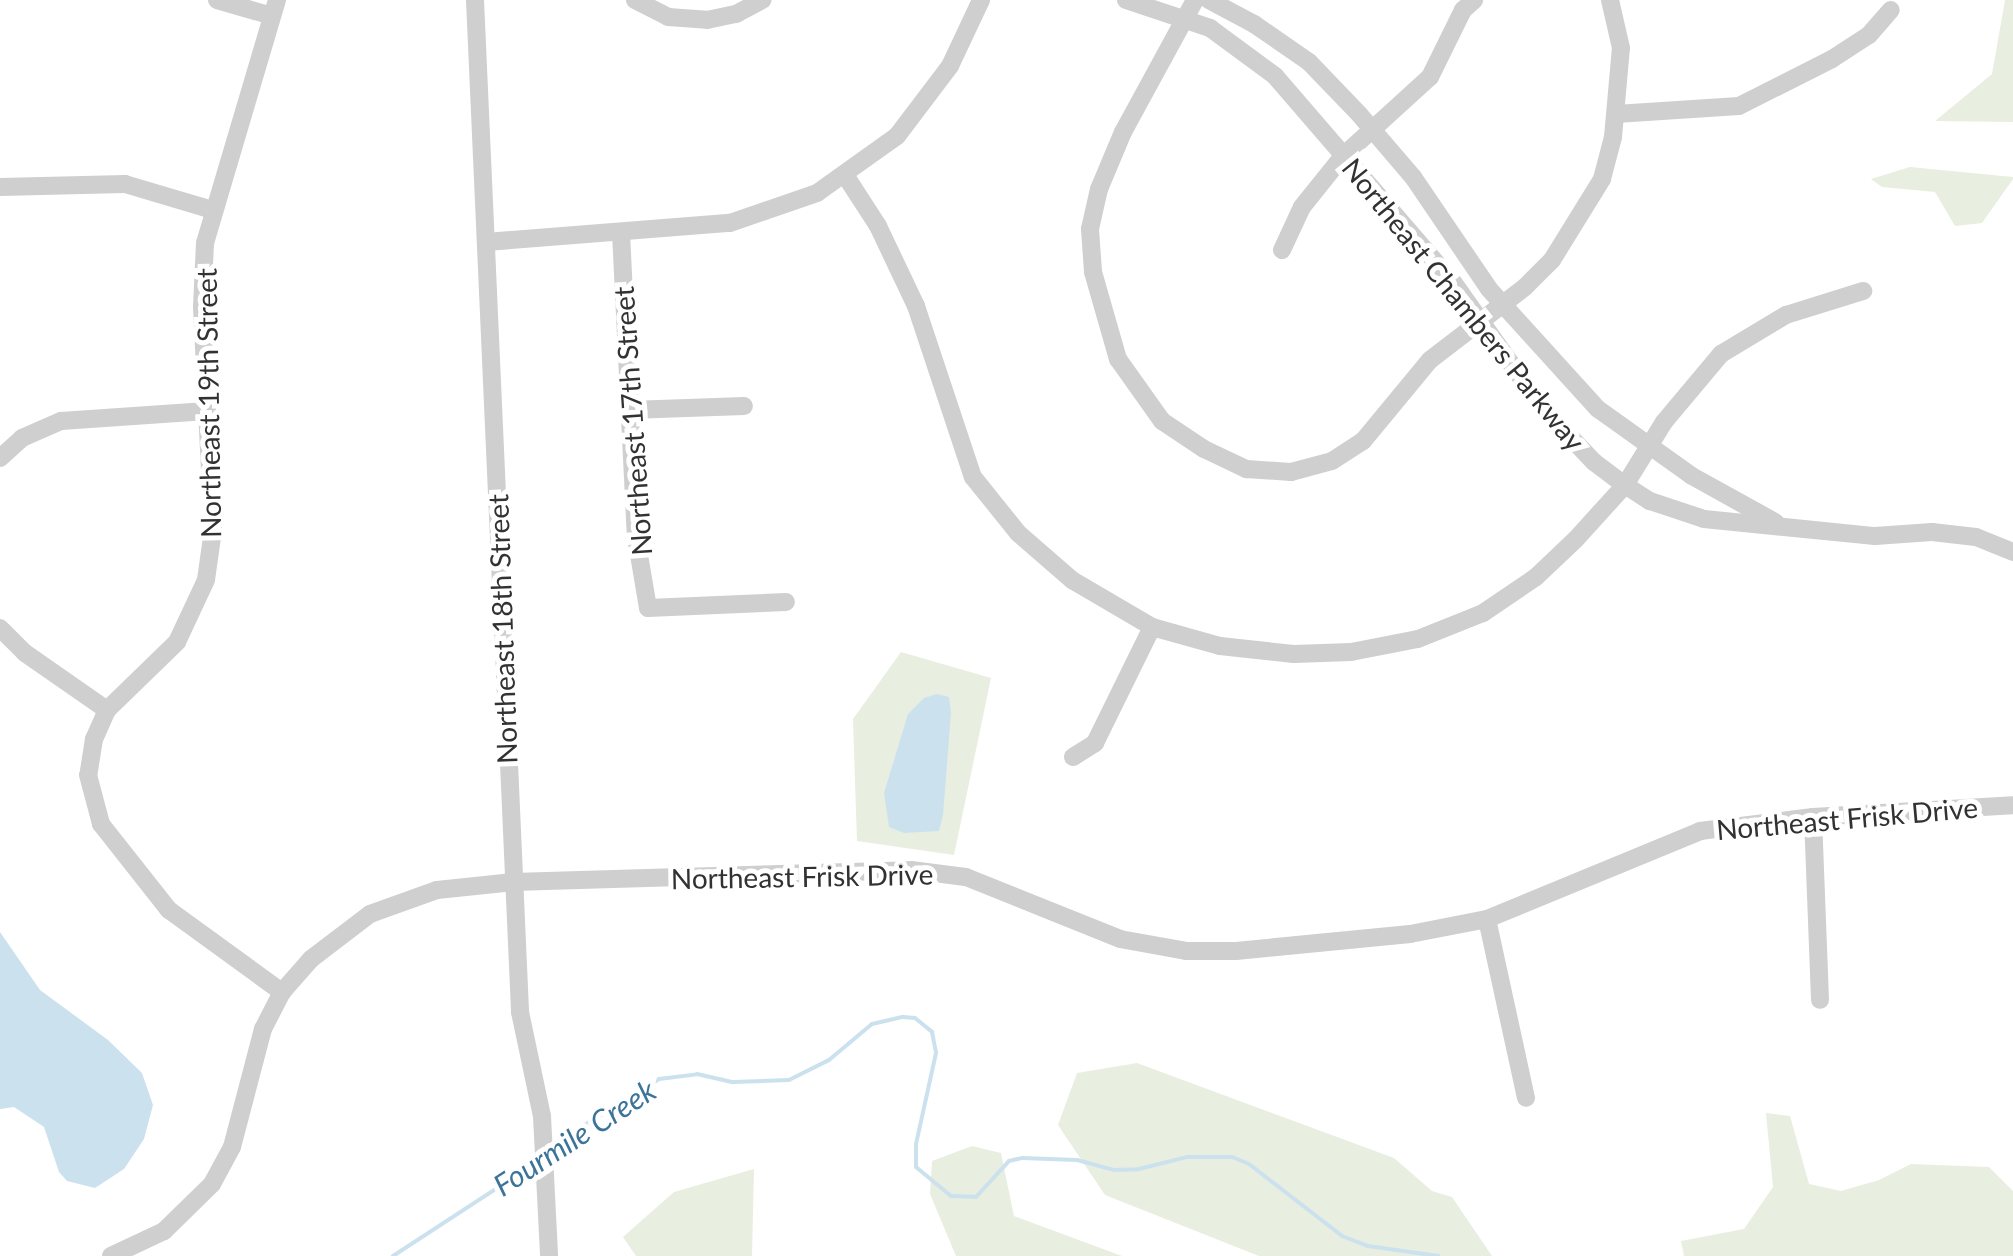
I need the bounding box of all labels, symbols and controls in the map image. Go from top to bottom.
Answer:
street label: Northeast Chambers Parkway [1336,151,1592,457]
street label: Northeast 19th Street [189,268,227,538]
street label: Northeast 17th Street [606,285,658,557]
street label: Northeast 18th Street [481,494,523,764]
street label: Northeast Frisk Drive [1715,790,1979,846]
street label: Northeast Frisk Drive [670,857,934,895]
water label: Fourmile Creek [486,1071,662,1203]

